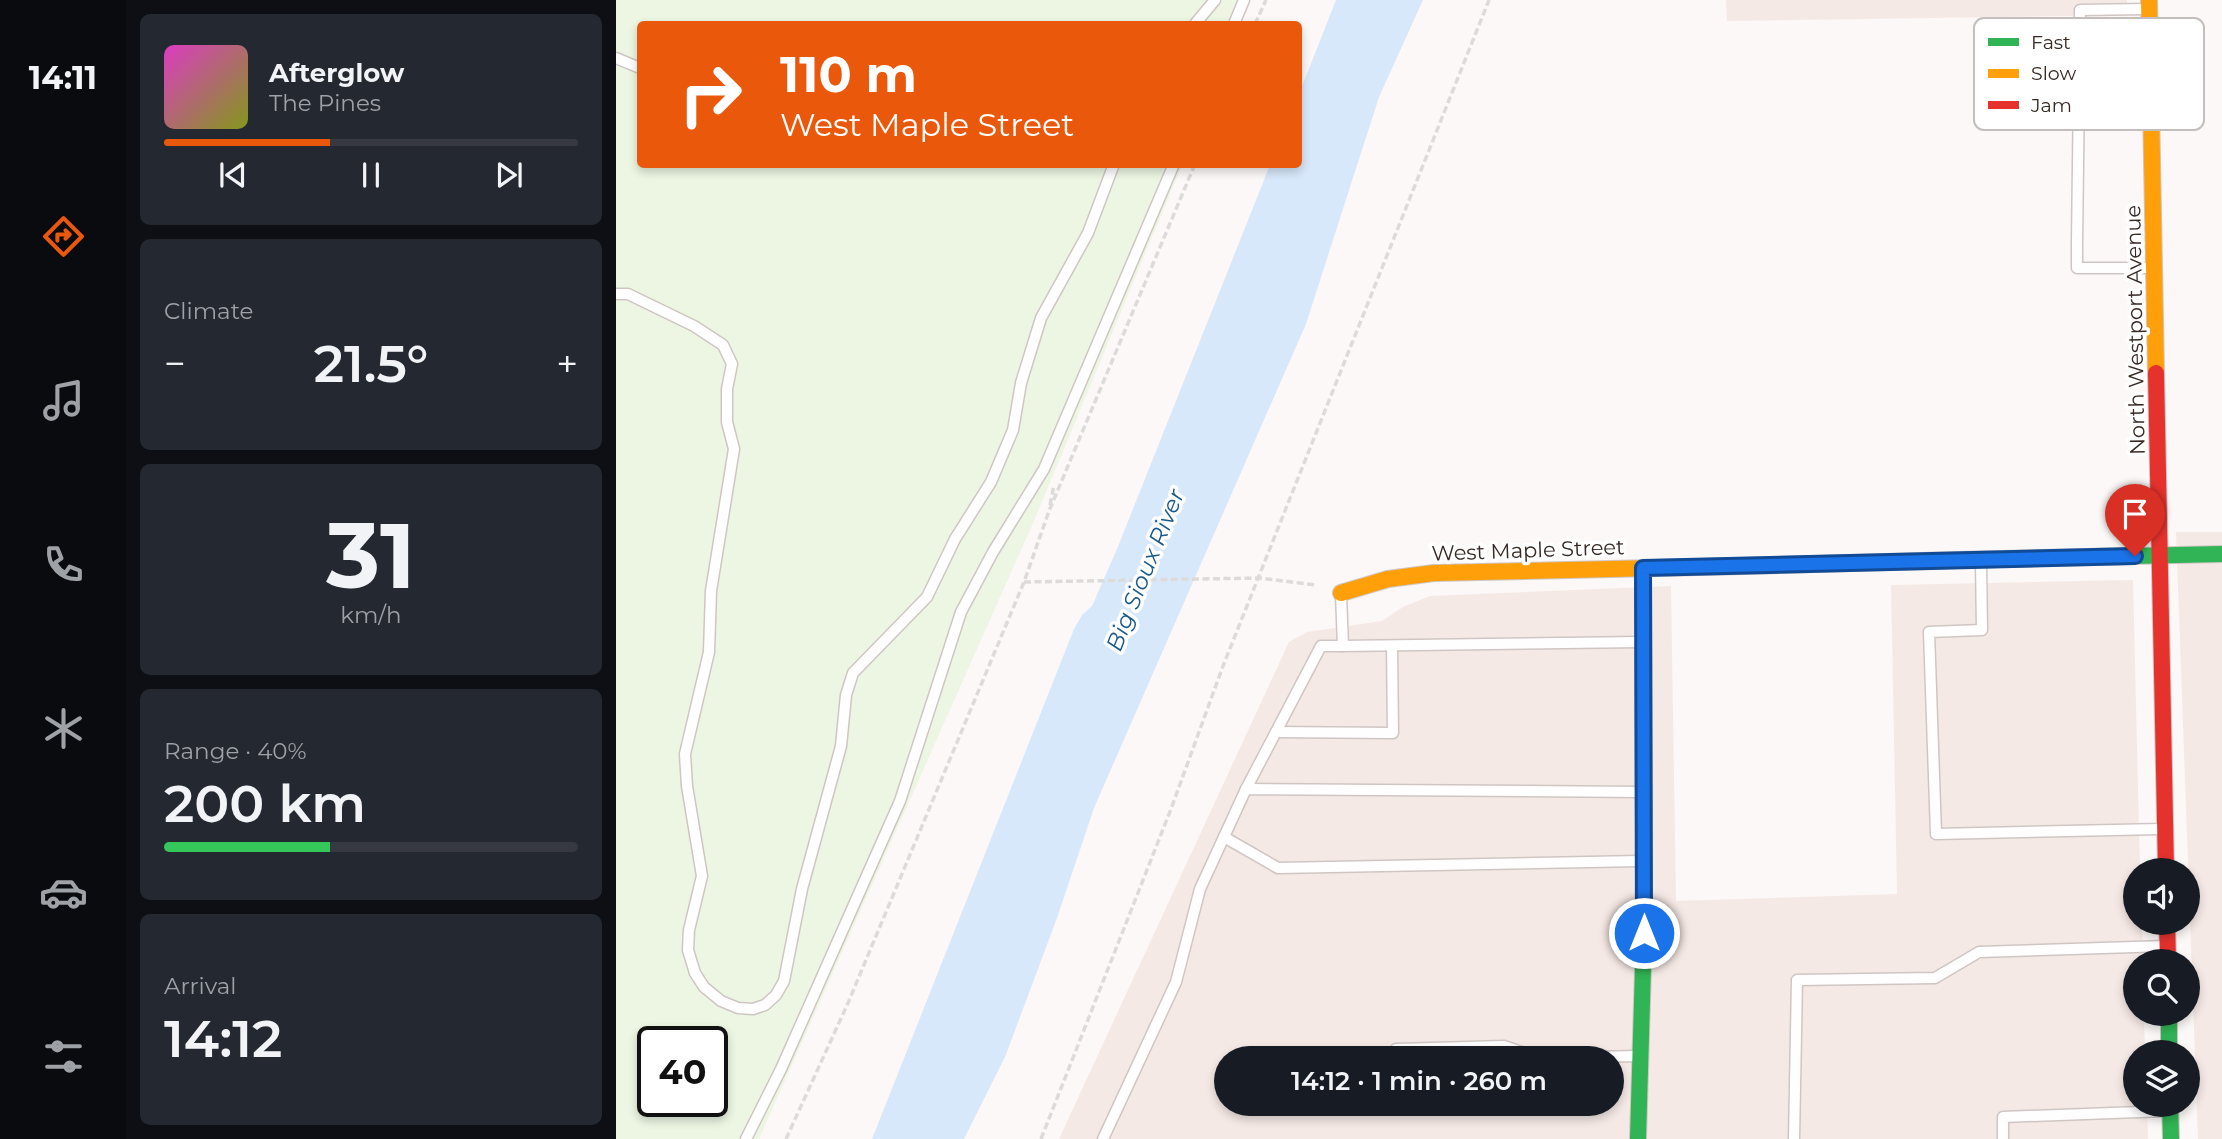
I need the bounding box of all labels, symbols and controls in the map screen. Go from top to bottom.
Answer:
legend [1974,18,2204,130]
text: Fast [2031,31,2071,54]
text: 110 m [780,45,917,104]
icon: right [665,49,756,140]
text: Afterglow [269,57,404,89]
text: 14:11 [29,58,97,97]
text: Slow [2031,62,2076,85]
text: The Pines [269,89,381,117]
text: Jam [2030,94,2072,117]
text: West Maple Street [780,105,1074,144]
icon: previous [214,156,252,194]
icon: pause [352,156,390,194]
icon: next [490,156,528,194]
street label: North Westport Avenue [2120,205,2150,455]
icon: directions [39,212,88,261]
text: Climate [164,297,253,325]
text: 21.5° [314,332,428,395]
text: − [164,340,186,387]
text: + [556,340,578,387]
icon: music [39,376,88,425]
water label: Big Sioux River [1100,484,1190,655]
pin [2105,484,2165,556]
icon: arrive [2116,495,2154,533]
text: 31 [326,500,416,611]
street label: West Maple Street [1431,534,1625,566]
icon: phone [39,540,88,589]
text: km/h [340,601,402,629]
icon: climate [39,704,88,753]
text: Range · 40% [164,737,307,765]
text: 200 km [164,772,366,835]
map controls [2123,858,2200,1117]
button: sound [2123,858,2200,935]
icon: car [39,868,88,917]
position arrow [1607,896,1681,970]
button: search [2123,949,2200,1026]
text: Arrival [164,972,237,1000]
text: 14:12 [164,1007,282,1070]
speed limit sign: 40 [637,1026,728,1117]
icon: filters [39,1032,88,1081]
button: layers [2123,1040,2200,1117]
text: 14:12 · 1 min · 260 m [1291,1065,1547,1097]

